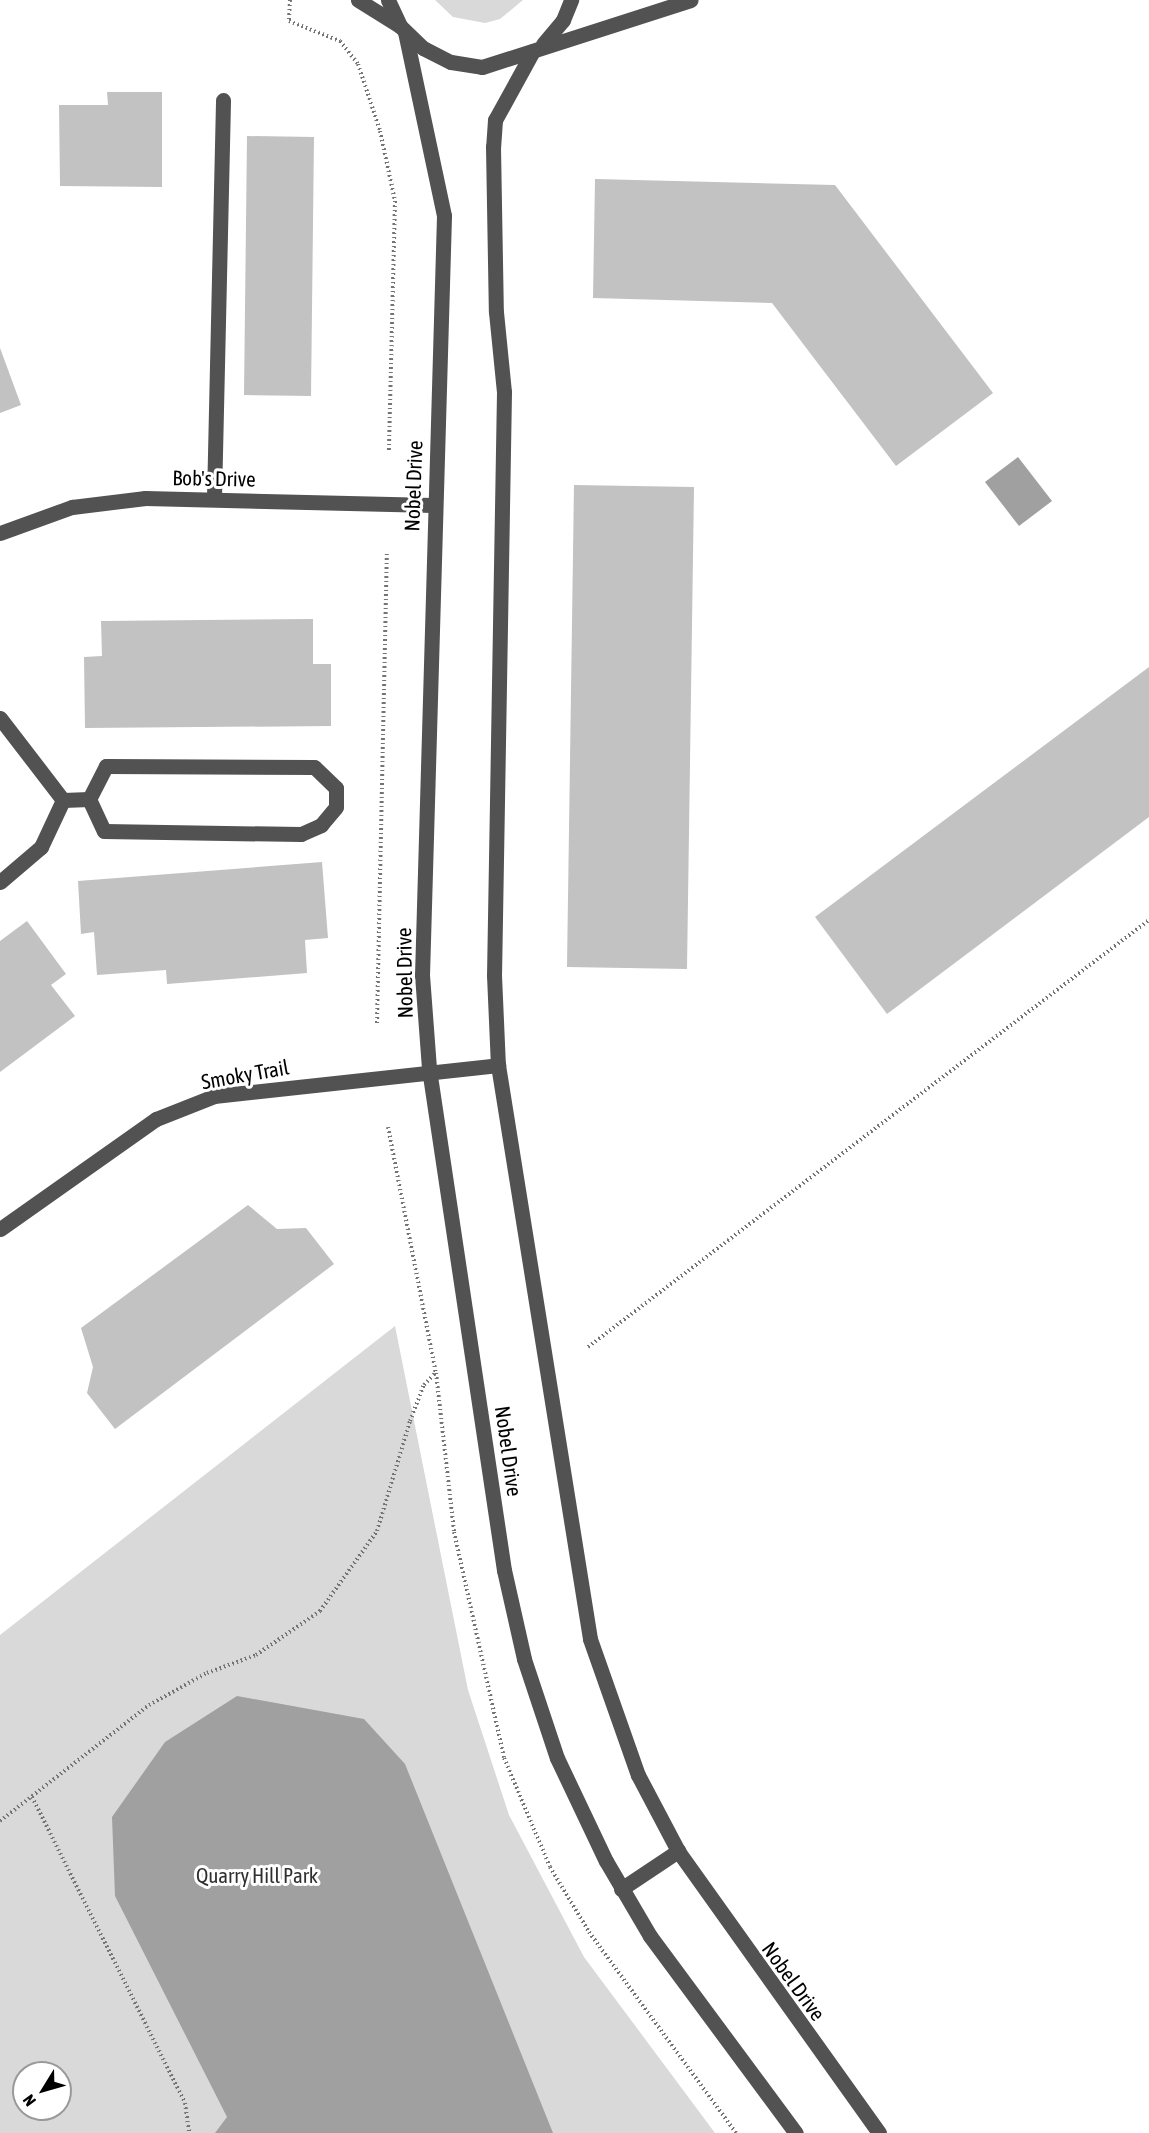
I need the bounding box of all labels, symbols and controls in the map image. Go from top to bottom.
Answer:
street label: Nobel Drive [399,440,427,532]
street label: Bob's Drive [172,465,256,491]
street label: Nobel Drive [391,927,417,1019]
street label: Smoky Trail [199,1054,291,1094]
street label: Nobel Drive [490,1404,528,1498]
park label: Quarry Hill Park [196,1862,318,1888]
street label: Nobel Drive [757,1937,831,2025]
north arrow [12,2061,72,2121]
text: N [19,2091,39,2110]

